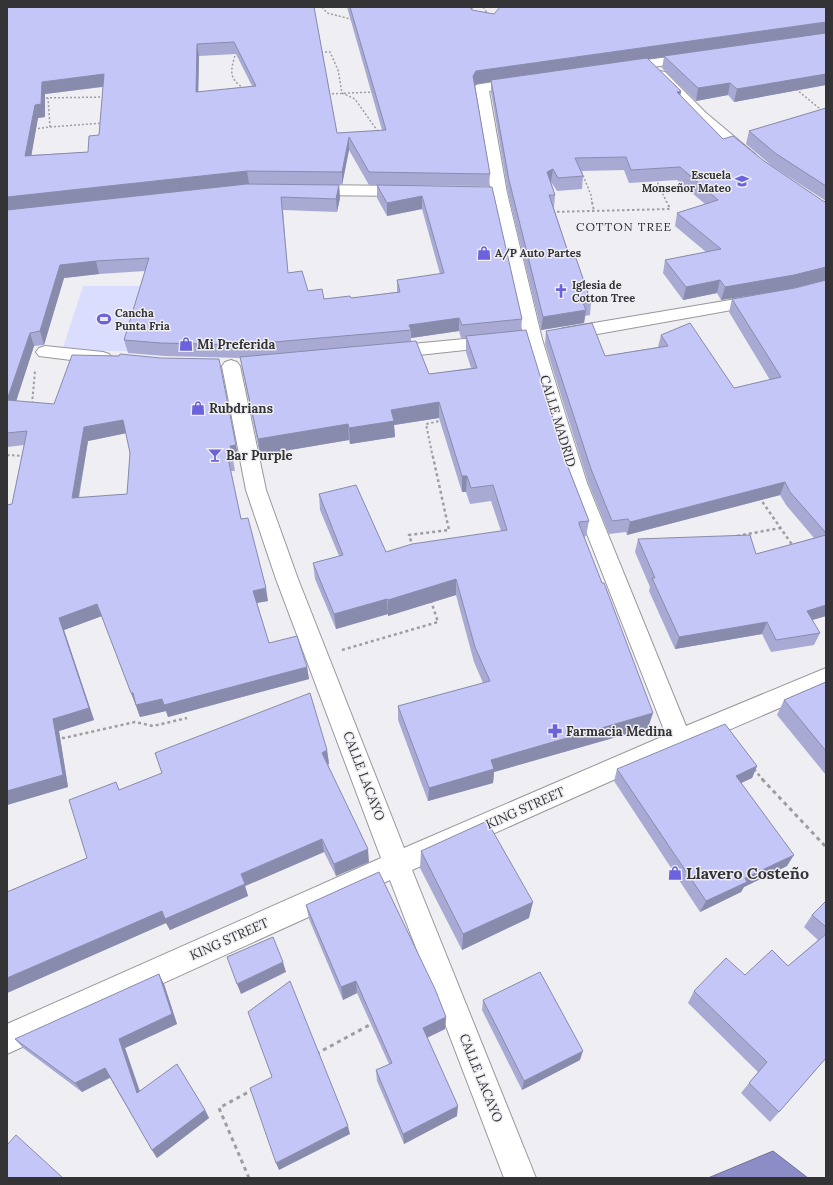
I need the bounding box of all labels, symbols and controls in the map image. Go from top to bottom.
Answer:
place label: Escuela Monseñor Mateo [642,168,731,195]
school or university icon: Escuela Monseñor Mateo [734,173,750,189]
district label: COTTON TREE [576,219,672,234]
shop icon: A/P Auto Partes [476,245,492,261]
place label: A/P Auto Partes [495,246,581,261]
place label: Iglesia de Cotton Tree [572,278,635,305]
church icon: Iglesia de Cotton Tree [553,283,569,299]
place label: Cancha Punta Fria [115,306,170,333]
sports icon: Cancha Punta Fria [96,311,112,327]
shop icon: Mi Preferida [178,336,194,352]
place label: Mi Preferida [197,336,276,353]
street label: CALLE MADRID [536,373,580,469]
shop icon: Rubdrians [190,400,206,416]
place label: Rubdrians [209,400,273,417]
bar icon: Bar Purple [207,447,223,463]
place label: Bar Purple [226,447,292,464]
pharmacy icon: Farmacia Medina [547,723,563,739]
place label: Farmacia Medina [566,723,673,740]
street label: CALLE LACAYO [339,729,389,823]
street label: KING STREET [483,783,568,833]
place label: Llavero Costeño [686,863,809,883]
shop icon: Llavero Costeño [667,865,683,881]
street label: KING STREET [187,914,272,964]
street label: CALLE LACAYO [455,1031,507,1125]

